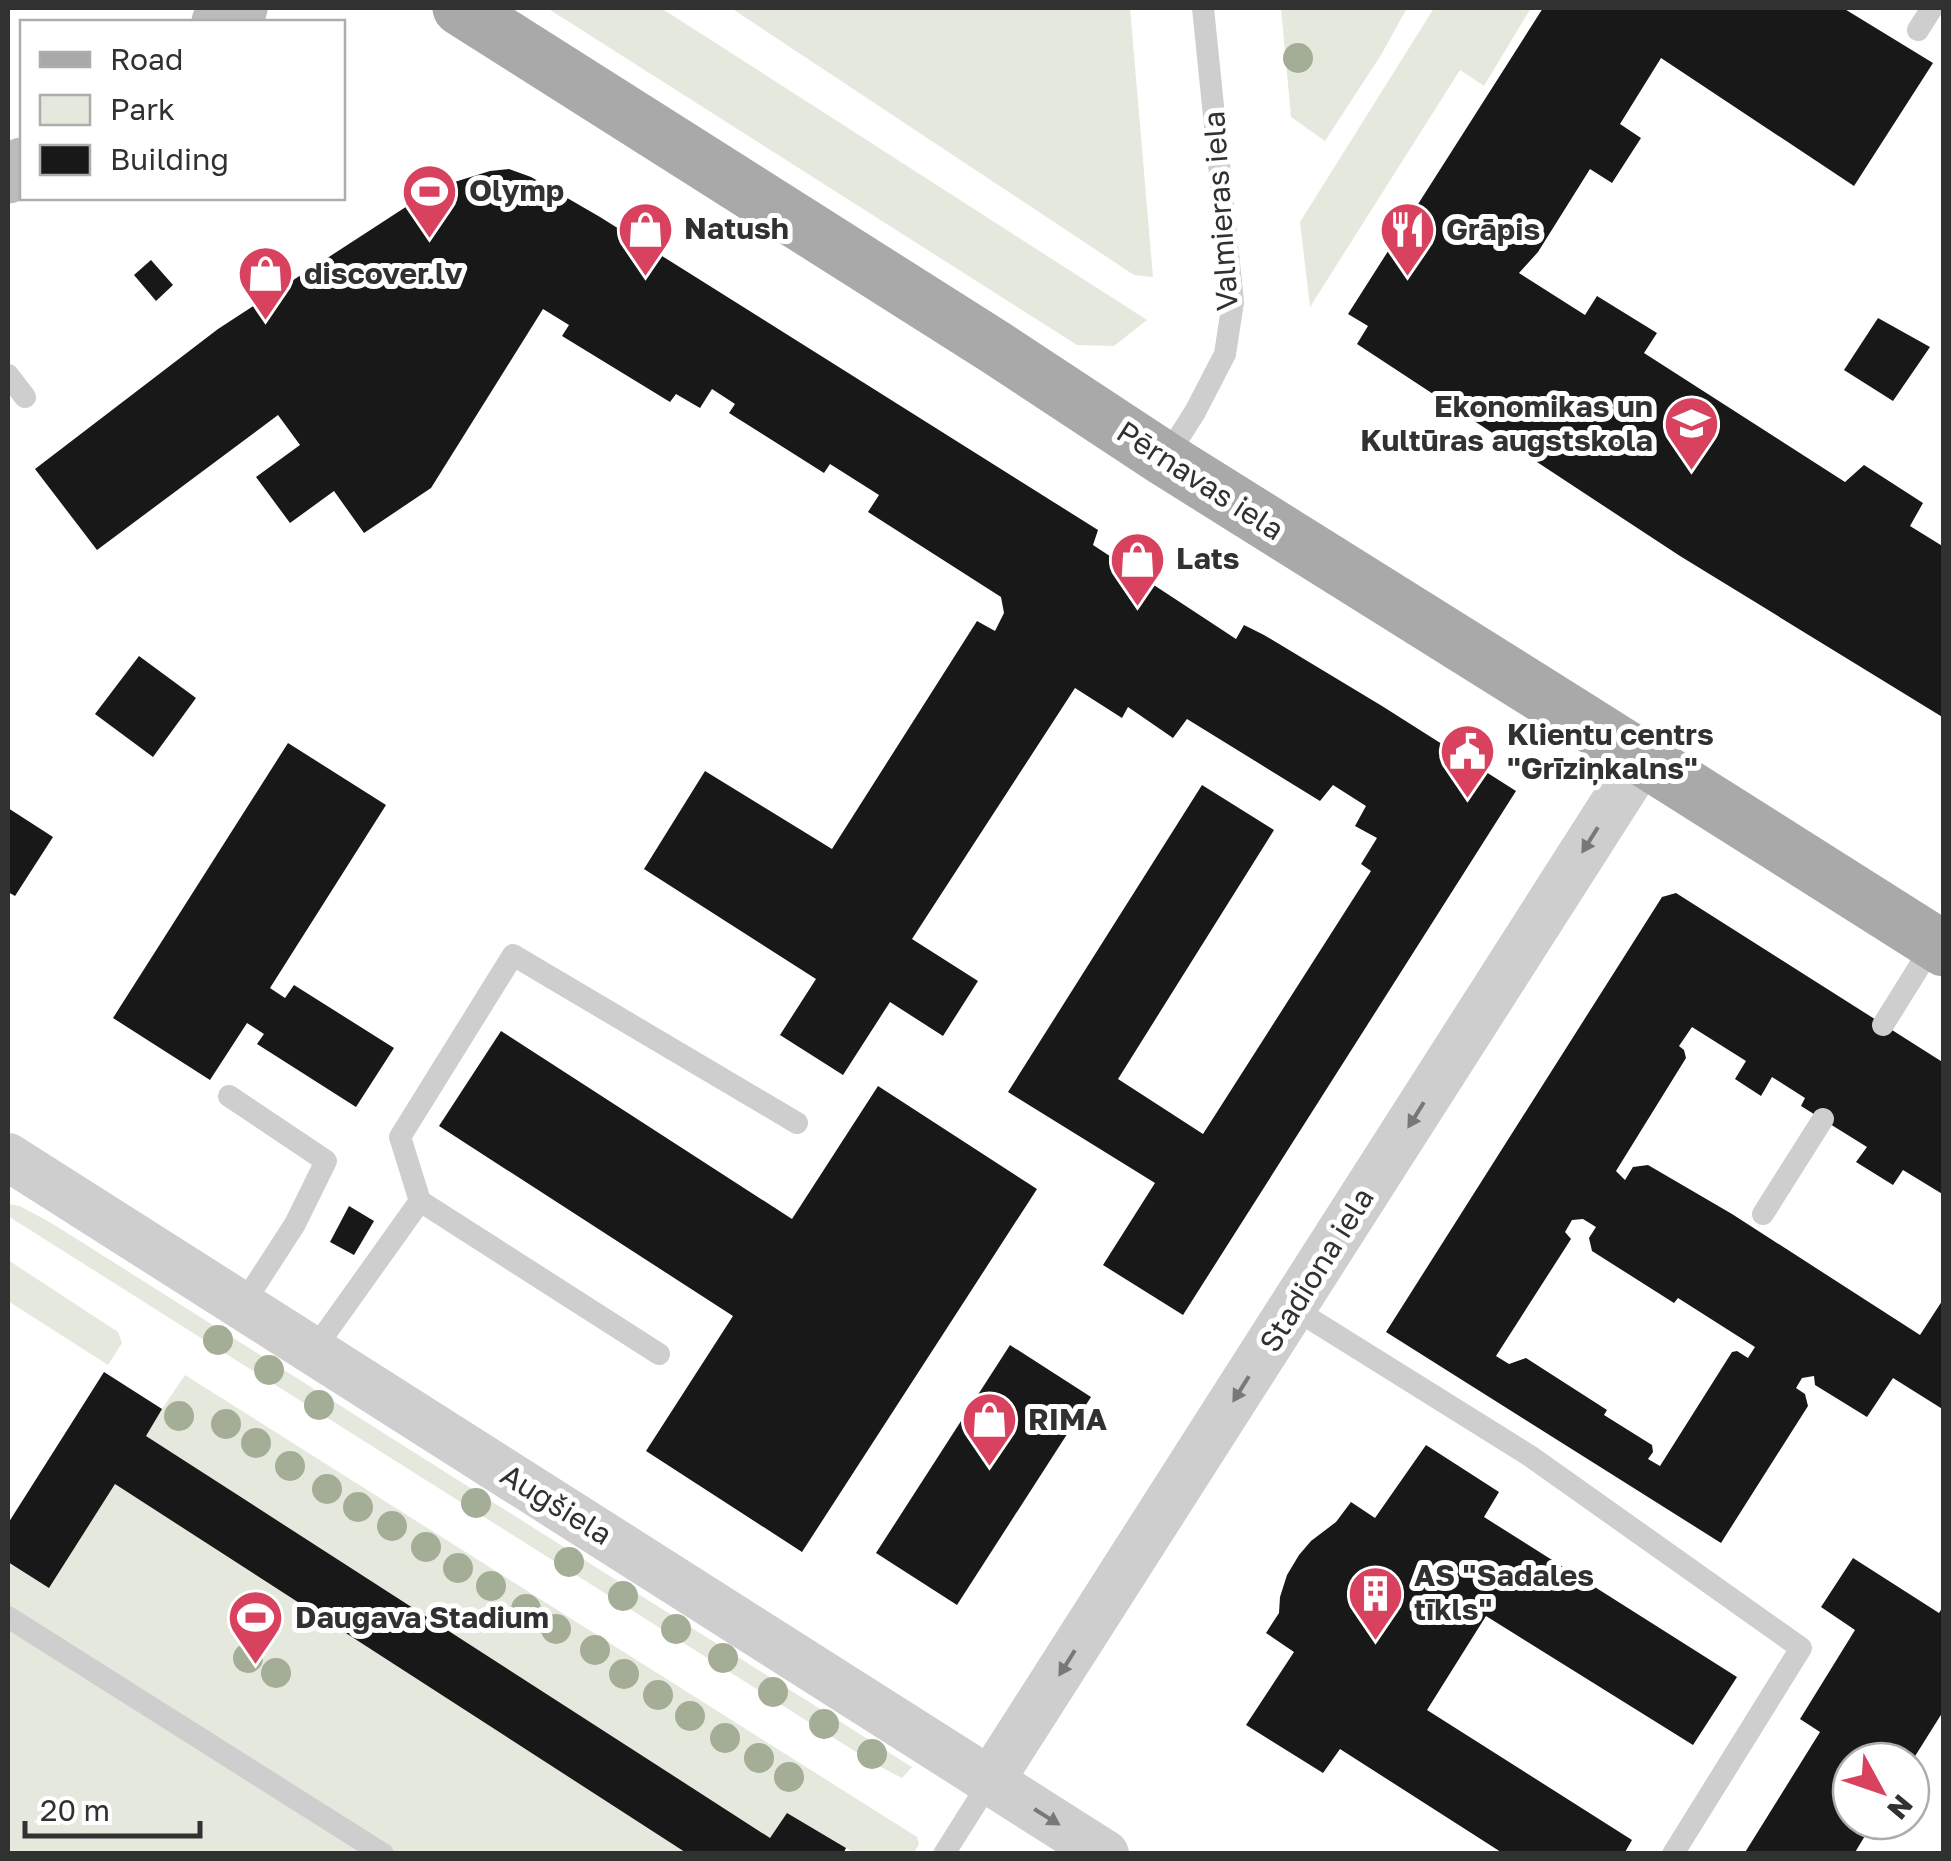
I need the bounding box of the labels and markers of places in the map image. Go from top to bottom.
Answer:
sports icon: Olymp [400,161,460,240]
place label: Olymp [469,172,564,208]
shop icon: Natush [615,199,675,278]
restaurant icon: Grāpis [1377,200,1437,279]
place label: Natush [684,210,789,246]
place label: Grāpis [1446,211,1540,247]
shop icon: discover.lv [235,244,295,323]
place label: discover.lv [304,255,462,291]
place label: Ekonomikas un Kultūras augstskola [1360,388,1653,458]
school or university icon: Ekonomikas un Kultūras augstskola [1662,394,1722,473]
shop icon: Lats [1107,529,1167,608]
place label: Lats [1176,540,1240,576]
place label: Klientu centrs "Grīziņkalns" [1507,716,1714,786]
public building icon: Klientu centrs "Grīziņkalns" [1438,722,1498,801]
shop icon: RIMA [959,1390,1019,1469]
place label: RIMA [1028,1401,1107,1437]
place label: AS "Sadales tīkls" [1414,1557,1594,1627]
building icon: AS "Sadales tīkls" [1345,1563,1405,1642]
sports icon: Daugava Stadium [226,1588,286,1667]
place label: Daugava Stadium [295,1599,549,1635]

